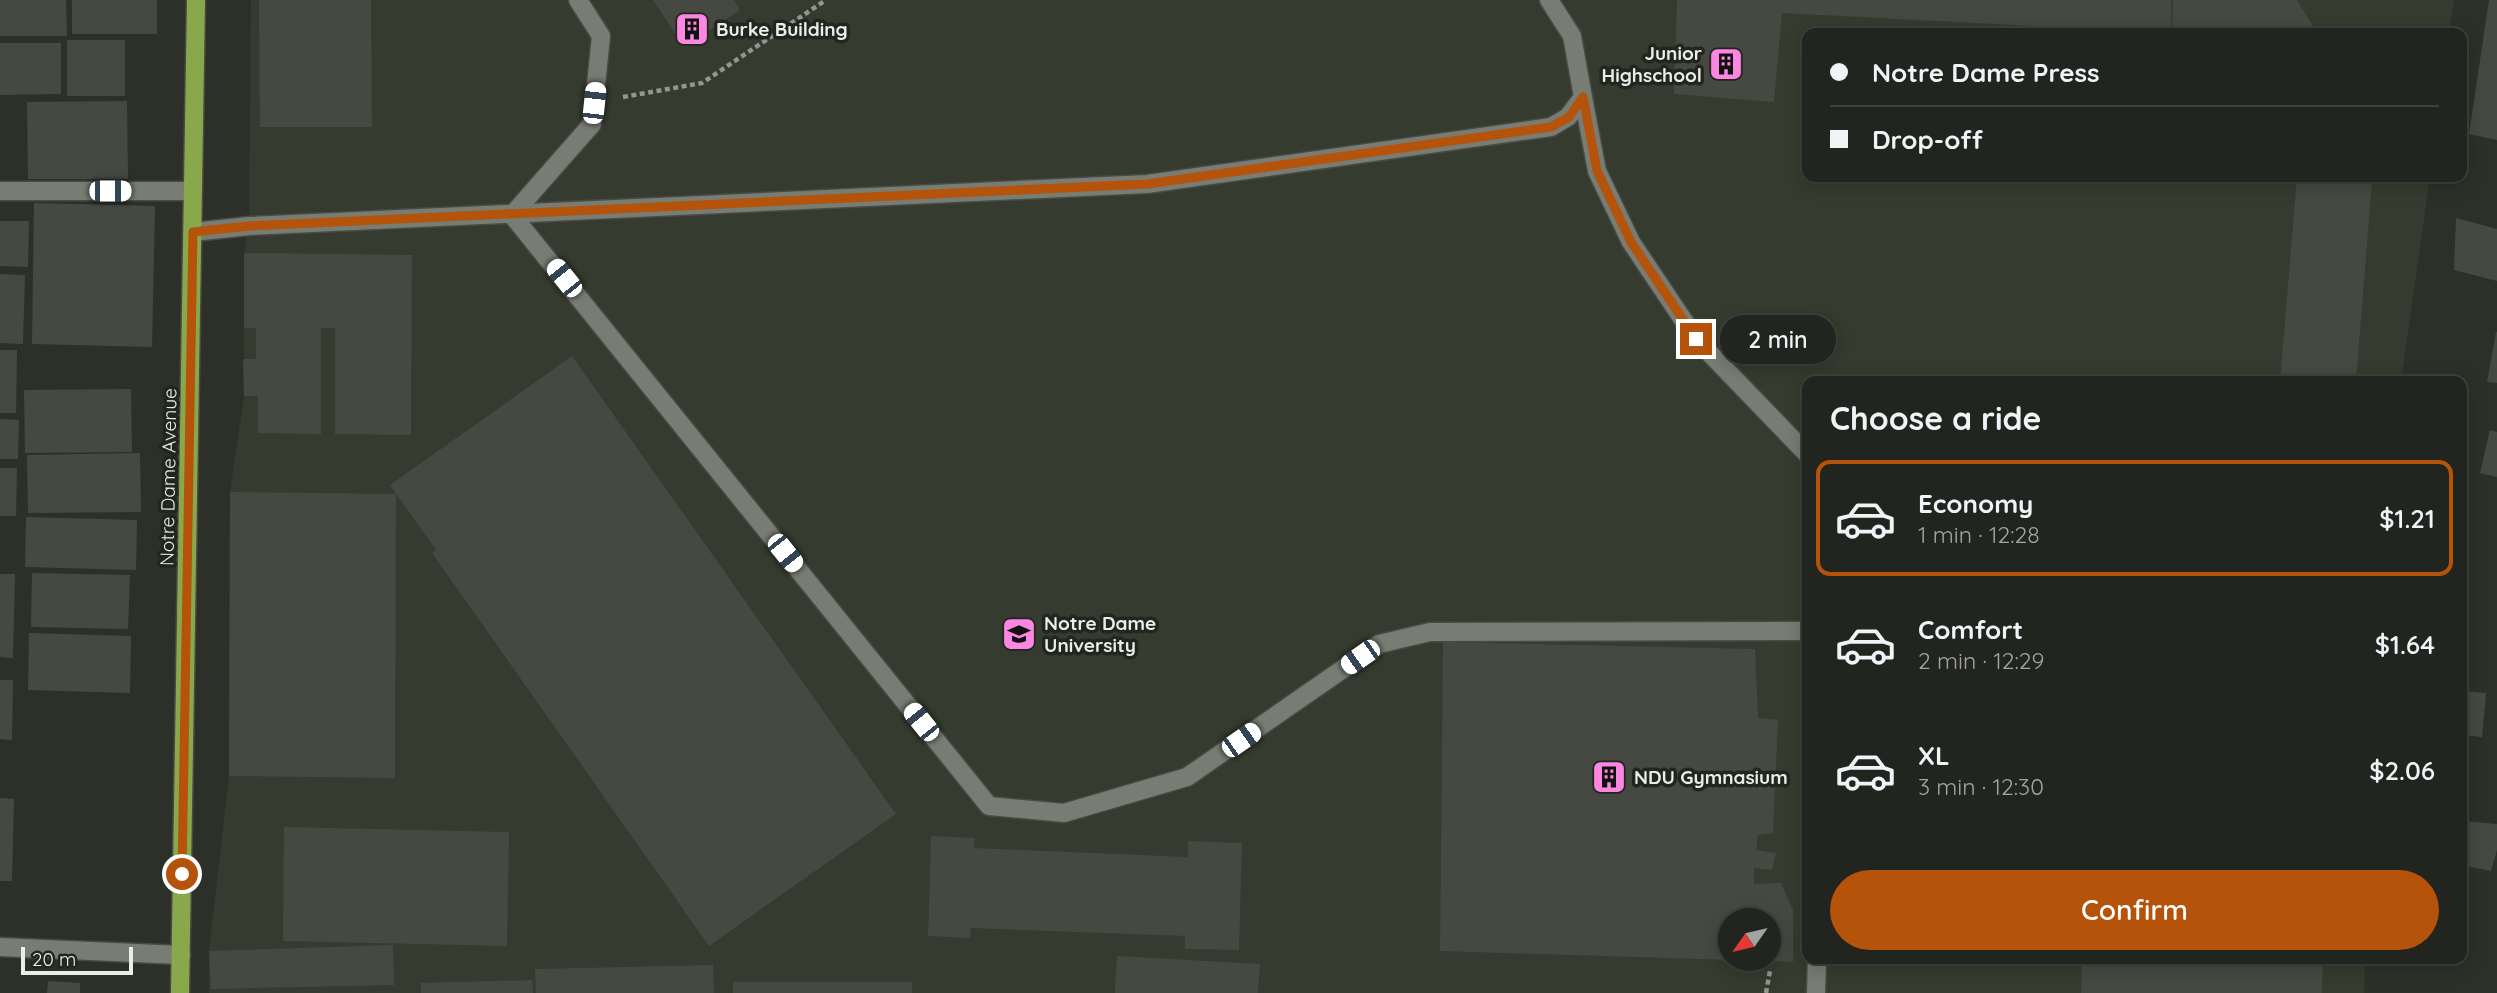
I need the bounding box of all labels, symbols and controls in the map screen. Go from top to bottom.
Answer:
building icon: Burke Building [673,10,711,48]
place label: Burke Building [716,17,848,41]
place label: Junior Highschool [1602,41,1702,87]
building icon: Junior Highschool [1707,45,1745,83]
text: Notre Dame Press [1872,56,2100,89]
car [582,81,607,125]
text: Drop-off [1872,123,1983,156]
car [90,181,132,202]
car [543,255,586,301]
callout: 2 min [1720,314,1836,364]
route end [1680,323,1712,355]
text: 2 min [1748,325,1808,354]
street label: Notre Dame Avenue [154,388,182,566]
text: Choose a ride [1830,398,2042,438]
icon: car [1834,487,1897,550]
text: Economy [1918,487,2033,520]
text: $1.21 [2379,502,2435,535]
text: 1 min · 12:28 [1918,520,2040,549]
car [764,530,807,576]
place label: Notre Dame University [1044,611,1156,657]
icon: car [1834,613,1897,676]
text: Comfort [1918,613,2023,646]
school or university icon: Notre Dame University [1000,615,1038,653]
text: $1.64 [2375,628,2435,661]
car [1337,636,1384,678]
text: 2 min · 12:29 [1918,646,2044,675]
car [900,699,943,745]
car [1218,719,1265,761]
icon: car [1834,739,1897,802]
text: XL [1918,739,1950,772]
text: $2.06 [2369,754,2435,787]
building icon: NDU Gymnasium [1590,758,1628,796]
place label: NDU Gymnasium [1634,765,1788,789]
text: 3 min · 12:30 [1918,772,2044,801]
route start [166,858,198,890]
button: Confirm [1830,870,2439,950]
north arrow [1718,908,1782,971]
map controls [1718,908,1781,971]
scale bar [21,944,133,976]
text: 20 m [32,947,76,971]

